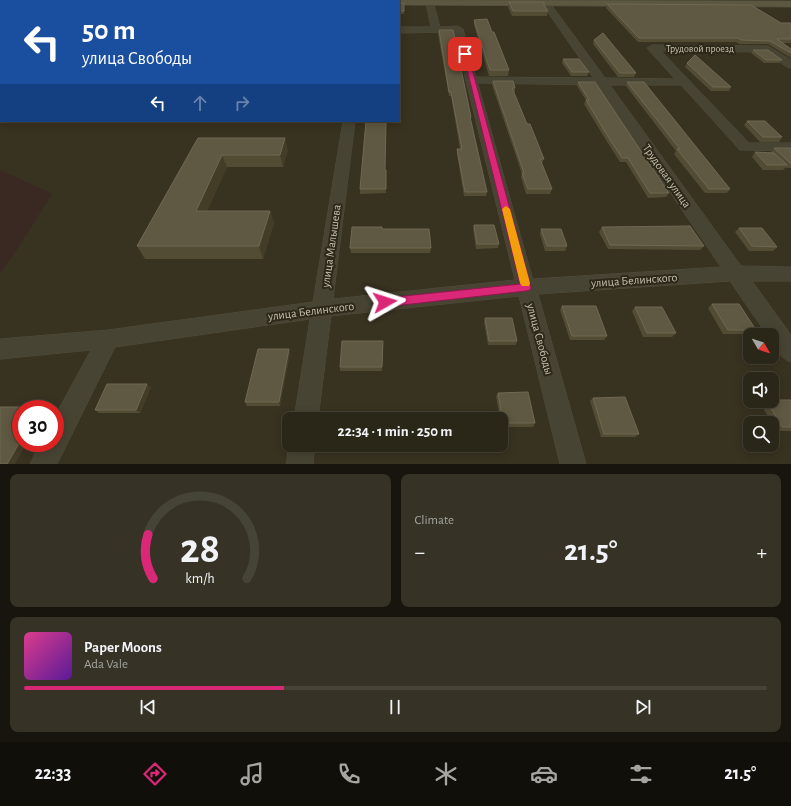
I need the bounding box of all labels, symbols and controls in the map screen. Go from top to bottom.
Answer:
icon: left [16,16,68,68]
text: 50 m [82,17,136,45]
pin [448,37,482,71]
icon: arrive [454,43,476,65]
street label: Трудовой проезд [666,44,734,54]
text: улица Свободы [82,50,192,68]
icon: left [147,92,169,114]
icon: ahead [189,92,211,114]
icon: right [231,92,253,114]
street label: Трудовая улица [640,142,694,211]
street label: улица Малышева [319,203,344,289]
street label: улица Белинского [589,271,678,290]
position arrow [364,281,406,323]
street label: улица Белинского [266,300,355,323]
street label: улица Свободы [523,301,555,376]
north arrow [743,328,779,364]
map controls [743,328,779,452]
button: sound [743,372,779,408]
speed limit sign: 30 [12,400,64,452]
button: search [743,416,779,452]
text: 22:34 · 1 min · 250 m [338,424,452,439]
text: Climate [415,514,454,527]
text: 28 [180,528,220,569]
text: 21.5° [564,536,618,566]
text: − [415,541,425,563]
text: + [756,541,767,563]
text: km/h [186,571,215,585]
text: Paper Moons [84,640,162,655]
text: Ada Vale [84,658,128,671]
icon: previous [137,696,159,718]
icon: pause [384,696,406,718]
icon: next [632,696,654,718]
icon: directions [141,760,169,788]
icon: music [238,760,266,788]
icon: phone [335,760,363,788]
icon: climate [432,760,460,788]
icon: car [530,760,558,788]
icon: filters [627,760,655,788]
text: 22:33 [35,765,71,783]
text: 21.5° [724,765,756,783]

